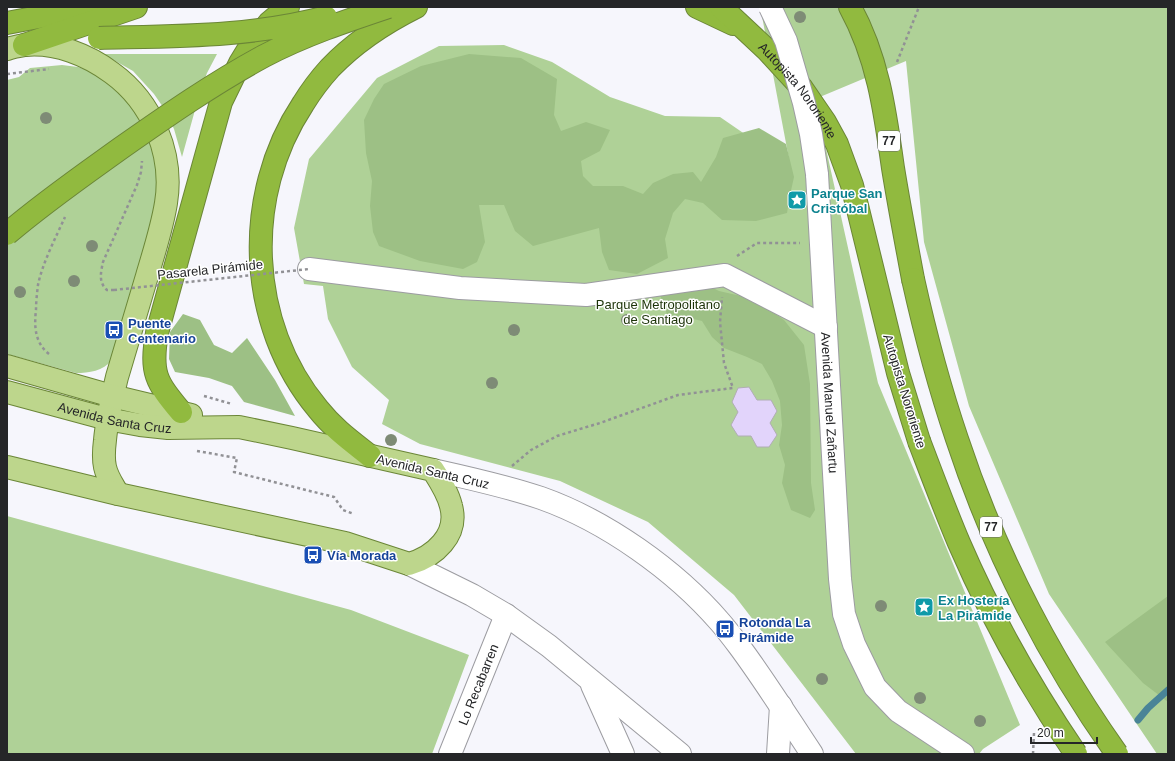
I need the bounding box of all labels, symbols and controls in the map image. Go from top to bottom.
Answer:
street label: Autopista Nororiente [755,39,840,141]
road number: 77 [878,131,900,151]
place label: Parque San Cristóbal [811,186,883,216]
place icon: Parque San Cristóbal [786,189,808,211]
street label: Pasarela Pirámide [156,256,264,283]
park label: Parque Metropolitano de Santiago [596,297,720,327]
place label: Puente Centenario [128,316,196,346]
bus stop icon: Puente Centenario [103,319,125,341]
street label: Avenida Manuel Zañartu [818,332,841,474]
street label: Autopista Nororiente [880,332,929,450]
street label: Avenida Santa Cruz [56,399,172,436]
street label: Avenida Santa Cruz [375,451,491,492]
road number: 77 [980,517,1002,537]
bus stop icon: Vía Morada [302,544,324,566]
place label: Vía Morada [327,548,397,563]
place label: Ex Hostería La Pirámide [938,593,1012,623]
place icon: Ex Hostería La Pirámide [913,596,935,618]
place label: Rotonda La Pirámide [739,615,811,645]
bus stop icon: Rotonda La Pirámide [714,618,736,640]
street label: Lo Recabarren [455,642,502,727]
scale bar [1031,719,1097,745]
text: 20 m [1037,726,1064,740]

